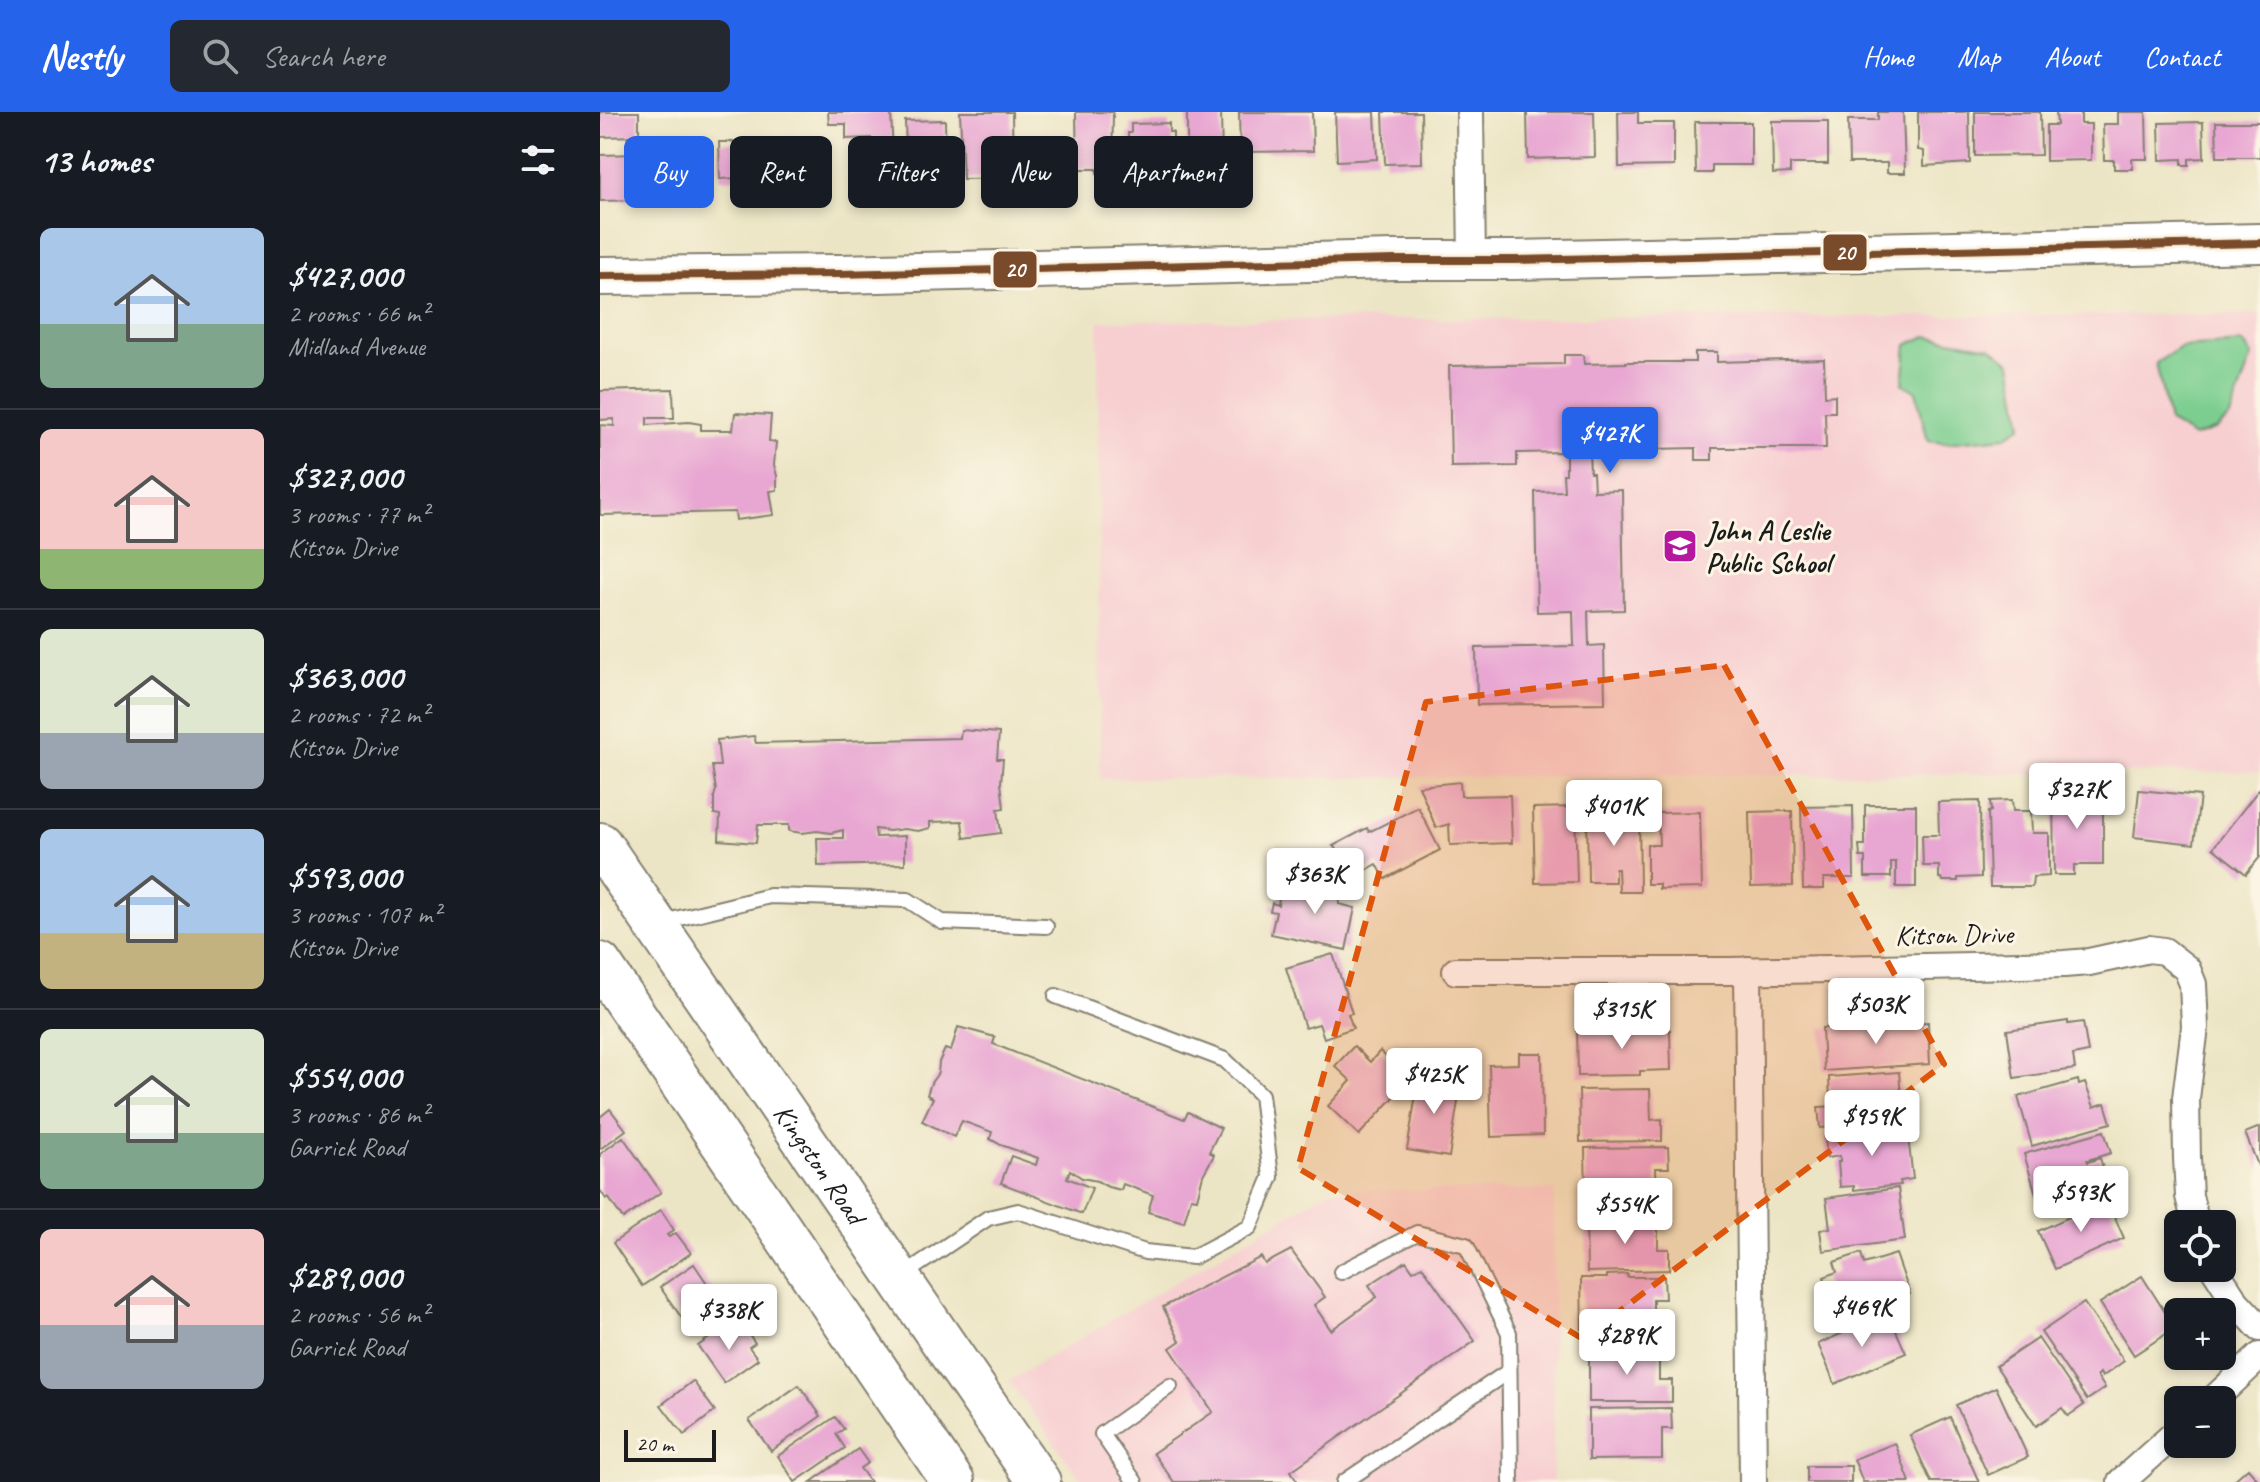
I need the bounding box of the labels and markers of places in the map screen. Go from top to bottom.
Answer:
pin: $427K [1554,407,1666,475]
place label: John A Leslie Public School [1704,513,1835,580]
school or university icon: John A Leslie Public School [1661,527,1699,565]
pin: $327K [2021,763,2133,831]
pin: $401K [1558,780,1670,848]
pin: $363K [1259,848,1371,916]
pin: $503K [1820,978,1932,1046]
pin: $315K [1566,983,1678,1051]
pin: $425K [1378,1048,1490,1116]
pin: $959K [1816,1090,1928,1158]
pin: $593K [2025,1166,2137,1234]
pin: $554K [1569,1178,1681,1246]
pin: $469K [1806,1281,1918,1349]
pin: $338K [673,1284,785,1352]
pin: $289K [1571,1309,1683,1377]

